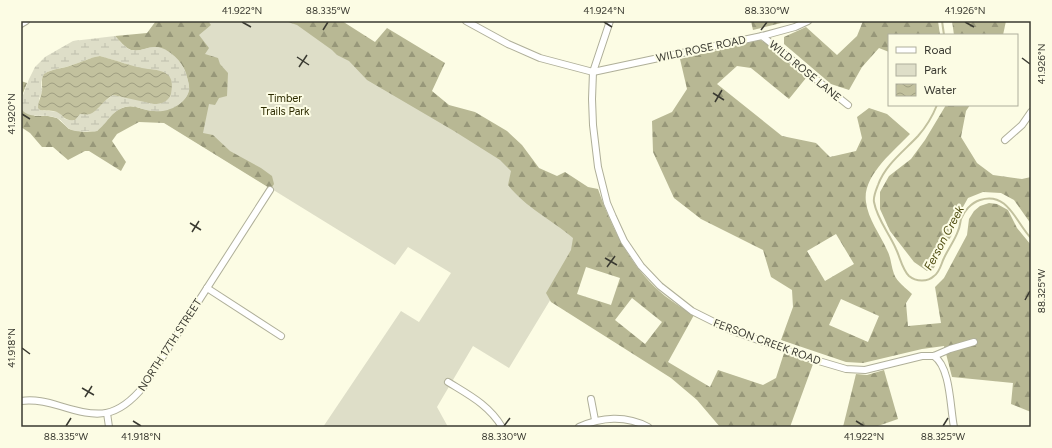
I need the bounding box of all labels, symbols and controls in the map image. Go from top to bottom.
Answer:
text: 41.922°N [222,4,262,17]
text: 88.335°W [306,4,351,17]
text: 41.924°N [583,4,625,17]
text: 88.330°W [745,4,790,17]
text: 41.926°N [945,4,985,17]
street label: WILD ROSE ROAD [655,33,747,65]
legend [888,34,1018,106]
street label: WILD ROSE LANE [766,38,844,104]
text: Road [924,43,952,57]
text: 41.926°N [1035,44,1048,84]
text: Park [924,63,947,77]
text: Water [924,83,956,97]
park label: Timber Trails Park [261,92,310,118]
text: 41.920°N [5,93,18,135]
water label: Ferson Creek [921,202,967,273]
text: 88.325°W [1035,268,1048,313]
street label: NORTH 17TH STREET [135,296,205,394]
street label: FERSON CREEK ROAD [711,316,823,368]
text: 41.918°N [5,328,18,368]
text: 88.335°W [44,430,89,443]
text: 41.918°N [121,430,161,443]
text: 88.330°W [482,430,527,443]
text: 41.922°N [844,430,884,443]
text: 88.325°W [921,430,966,443]

